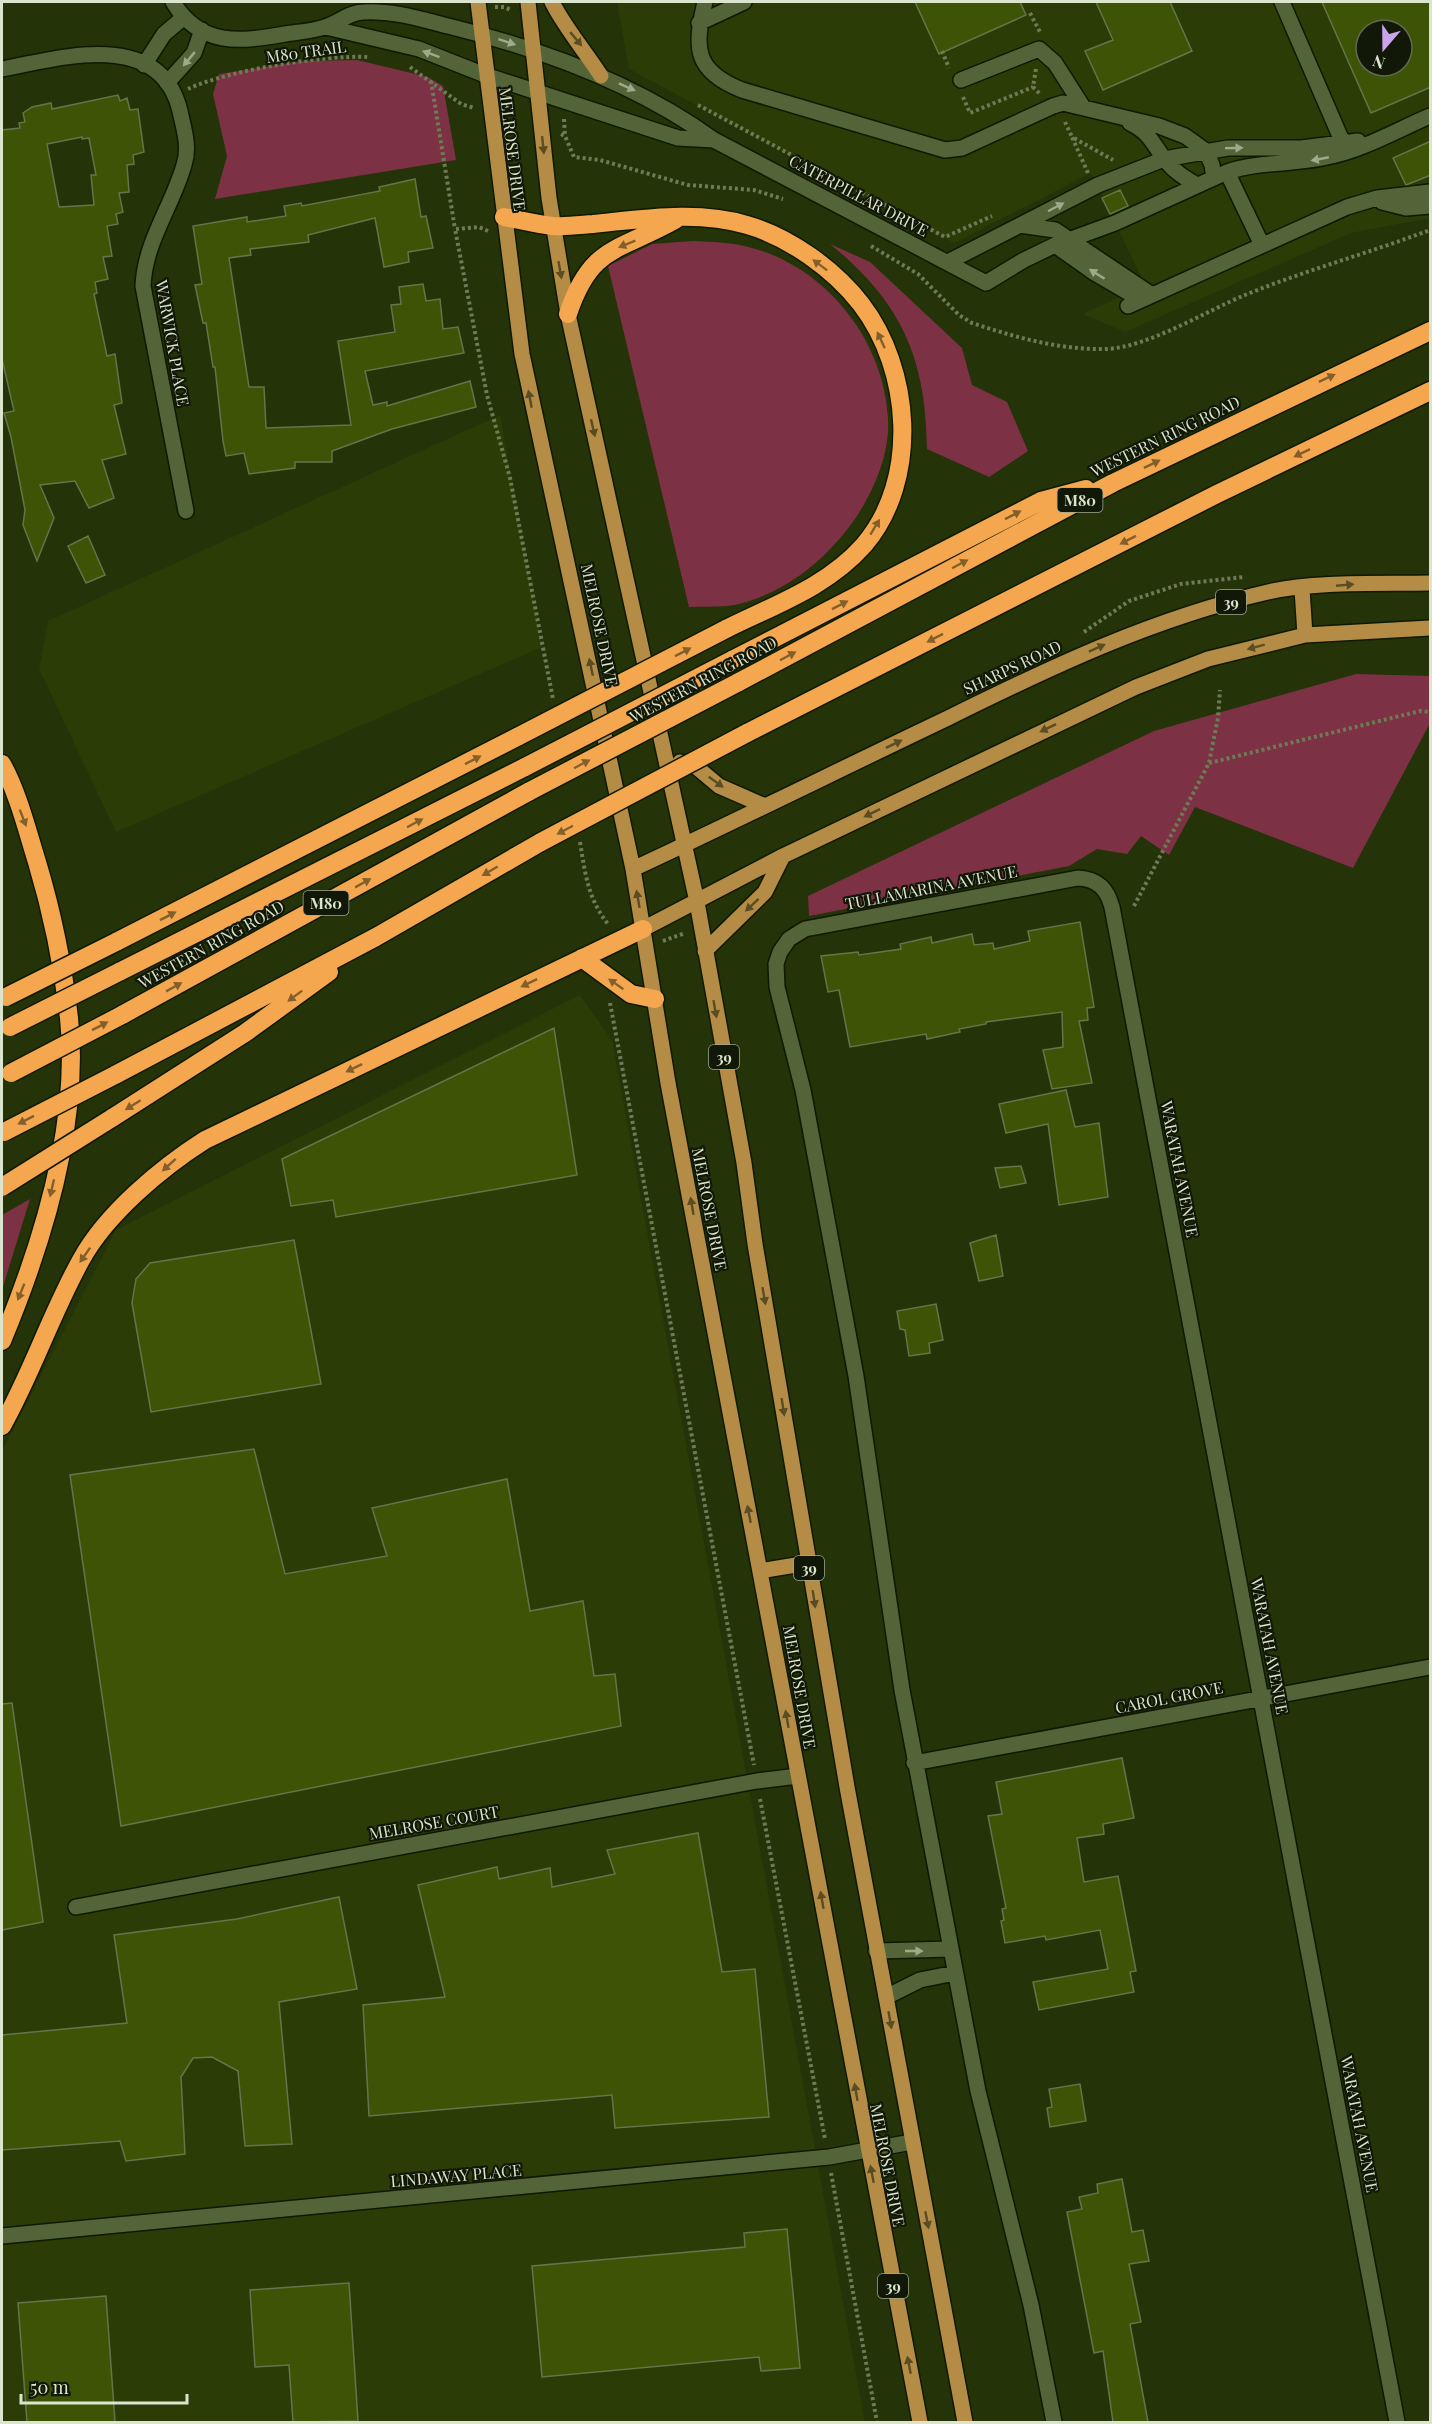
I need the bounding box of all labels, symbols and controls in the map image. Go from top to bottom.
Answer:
north arrow [1354,18,1414,78]
one-way arrow [570,31,583,47]
street label: M80 TRAIL [265,35,347,67]
one-way arrow [498,38,516,47]
one-way arrow [422,48,440,58]
one-way arrow [182,51,195,67]
text: N [1369,51,1388,74]
one-way arrow [618,83,635,92]
street label: MELROSE DRIVE [495,86,531,212]
one-way arrow [539,135,548,154]
one-way arrow [1225,143,1244,153]
street label: CATERPILLAR DRIVE [786,149,932,241]
one-way arrow [1310,155,1329,164]
one-way arrow [1047,202,1065,212]
one-way arrow [618,239,636,249]
one-way arrow [812,259,827,271]
one-way arrow [556,261,565,280]
one-way arrow [1089,268,1105,279]
street label: WARWICK PLACE [151,277,194,408]
one-way arrow [877,332,886,349]
one-way arrow [1318,374,1335,383]
one-way arrow [525,390,534,409]
street label: WESTERN RING ROAD [1086,391,1243,482]
one-way arrow [588,419,598,437]
one-way arrow [1294,448,1311,457]
one-way arrow [1143,459,1160,468]
road number: M80 [1058,488,1102,512]
one-way arrow [1005,510,1022,520]
one-way arrow [870,518,880,535]
one-way arrow [1119,535,1136,545]
one-way arrow [952,559,969,569]
street label: MELROSE DRIVE [577,562,623,688]
one-way arrow [1336,580,1355,590]
road number: 39 [1216,590,1246,614]
one-way arrow [831,600,849,610]
street label: WESTERN RING ROAD [625,631,780,727]
one-way arrow [927,633,944,643]
street label: SHARPS ROAD [959,635,1065,699]
one-way arrow [1247,642,1265,652]
one-way arrow [1088,643,1106,653]
one-way arrow [675,647,692,656]
one-way arrow [780,651,797,661]
one-way arrow [586,658,595,677]
one-way arrow [1039,723,1056,733]
one-way arrow [885,739,902,748]
one-way arrow [464,755,481,764]
one-way arrow [573,759,590,769]
one-way arrow [708,776,723,788]
one-way arrow [864,808,881,817]
one-way arrow [19,809,28,827]
one-way arrow [407,818,424,828]
one-way arrow [556,824,574,834]
street label: TULLAMARINA AVENUE [843,860,1019,914]
one-way arrow [482,866,498,877]
one-way arrow [355,878,372,888]
one-way arrow [633,889,642,908]
road number: M80 [304,891,348,915]
street label: WESTERN RING ROAD [133,895,288,993]
one-way arrow [744,898,759,912]
one-way arrow [160,911,177,920]
one-way arrow [608,978,624,990]
one-way arrow [521,979,538,988]
one-way arrow [165,982,182,992]
one-way arrow [288,990,303,1002]
one-way arrow [711,999,720,1018]
one-way arrow [92,1022,109,1031]
road number: 39 [709,1045,739,1069]
one-way arrow [345,1064,362,1073]
street label: WARATAH AVENUE [1156,1098,1204,1239]
one-way arrow [125,1099,141,1110]
one-way arrow [17,1115,35,1125]
street label: MELROSE DRIVE [688,1146,732,1272]
one-way arrow [162,1158,177,1171]
one-way arrow [46,1179,56,1197]
one-way arrow [687,1196,696,1215]
one-way arrow [79,1246,91,1262]
one-way arrow [16,1283,26,1301]
one-way arrow [760,1287,769,1306]
one-way arrow [779,1397,788,1416]
one-way arrow [744,1504,753,1523]
road number: 39 [794,1556,824,1580]
street label: WARATAH AVENUE [1246,1575,1294,1716]
one-way arrow [810,1590,819,1609]
street label: MELROSE DRIVE [779,1624,821,1750]
street label: CAROL GROVE [1113,1676,1225,1718]
one-way arrow [783,1709,792,1728]
street label: MELROSE COURT [367,1800,501,1844]
one-way arrow [817,1891,826,1910]
one-way arrow [904,1946,923,1956]
one-way arrow [886,2011,895,2030]
street label: WARATAH AVENUE [1336,2053,1384,2194]
one-way arrow [852,2083,861,2102]
street label: MELROSE DRIVE [866,2102,910,2228]
street label: LINDAWAY PLACE [389,2159,523,2191]
one-way arrow [867,2164,876,2183]
one-way arrow [923,2211,932,2230]
road number: 39 [878,2274,908,2298]
one-way arrow [904,2355,913,2374]
scale bar [21,2367,188,2405]
text: 50 m [30,2375,69,2399]

